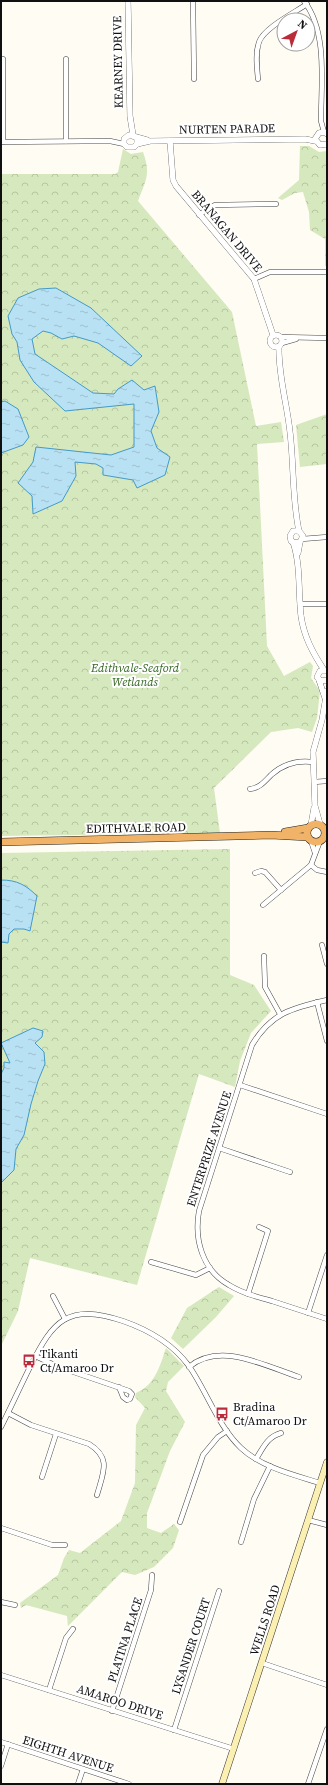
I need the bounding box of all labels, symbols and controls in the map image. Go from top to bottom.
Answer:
north arrow [276,12,316,52]
street label: KEARNEY DRIVE [109,16,127,108]
text: N [294,17,310,33]
street label: NURTEN PARADE [179,120,275,138]
street label: BRANAGAN DRIVE [188,187,266,275]
park label: Edithvale-Seaford Wetlands [90,660,180,690]
street label: EDITHVALE ROAD [86,819,186,837]
street label: ENTERPRIZE AVENUE [183,1089,235,1209]
place label: Tikanti Ct/Amaroo Dr [40,1346,114,1376]
bus stop icon: Tikanti Ct/Amaroo Dr [21,1353,37,1369]
place label: Bradina Ct/Amaroo Dr [233,1399,307,1429]
bus stop icon: Bradina Ct/Amaroo Dr [214,1406,230,1422]
street label: WELLS ROAD [246,1583,284,1657]
street label: PLATINA PLACE [104,1595,146,1685]
street label: LYSANDER COURT [168,1595,214,1696]
street label: AMAROO DRIVE [75,1681,165,1723]
street label: EIGHTH AVENUE [20,1732,116,1776]

